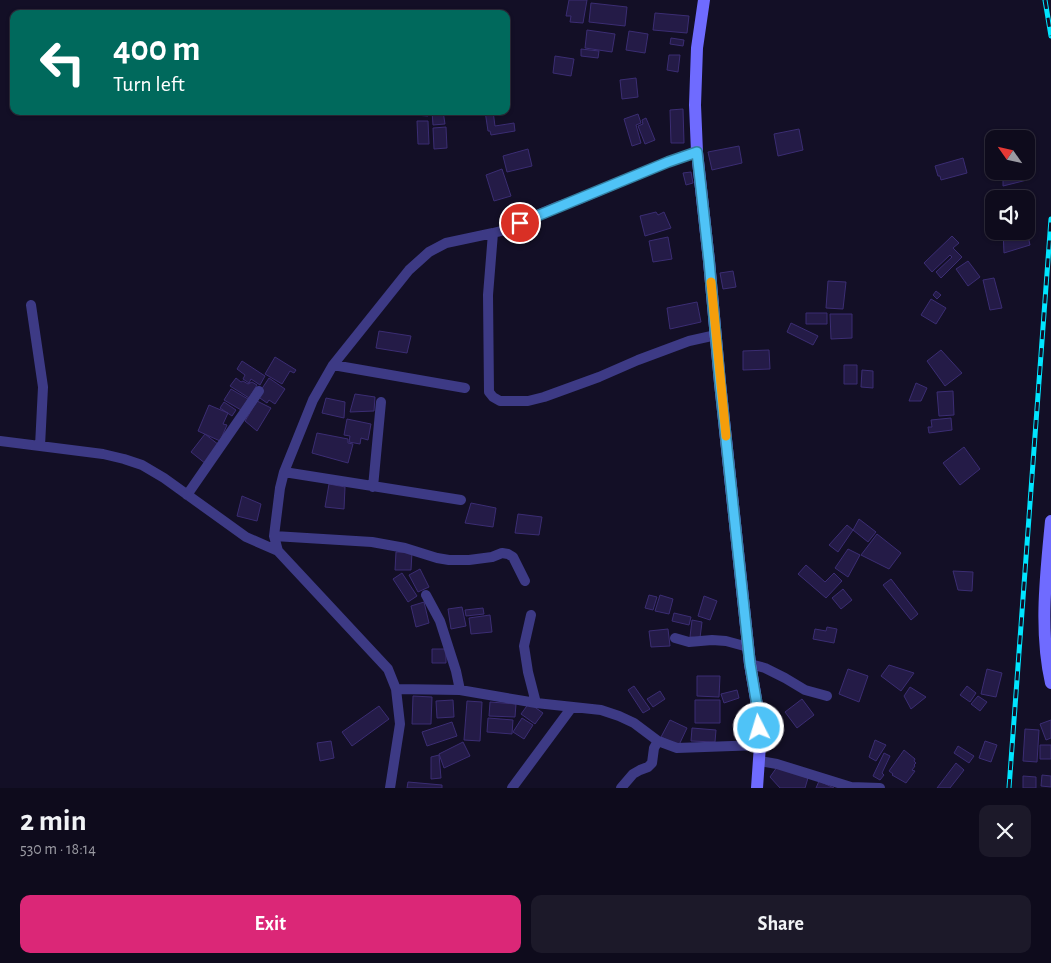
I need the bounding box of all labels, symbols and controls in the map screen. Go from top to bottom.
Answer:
icon: left [30,30,95,95]
text: 400 m [113,32,201,67]
text: Turn left [113,73,185,95]
north arrow [985,130,1035,180]
map controls [985,130,1035,240]
button: sound [985,190,1035,240]
pin [499,202,541,244]
icon: arrive [506,209,534,237]
position arrow [732,701,784,753]
button: close [979,805,1031,857]
text: 2 min [20,806,87,836]
text: 530 m · 18:14 [20,841,96,857]
button: Exit [20,895,521,953]
button: Share [531,895,1031,953]

